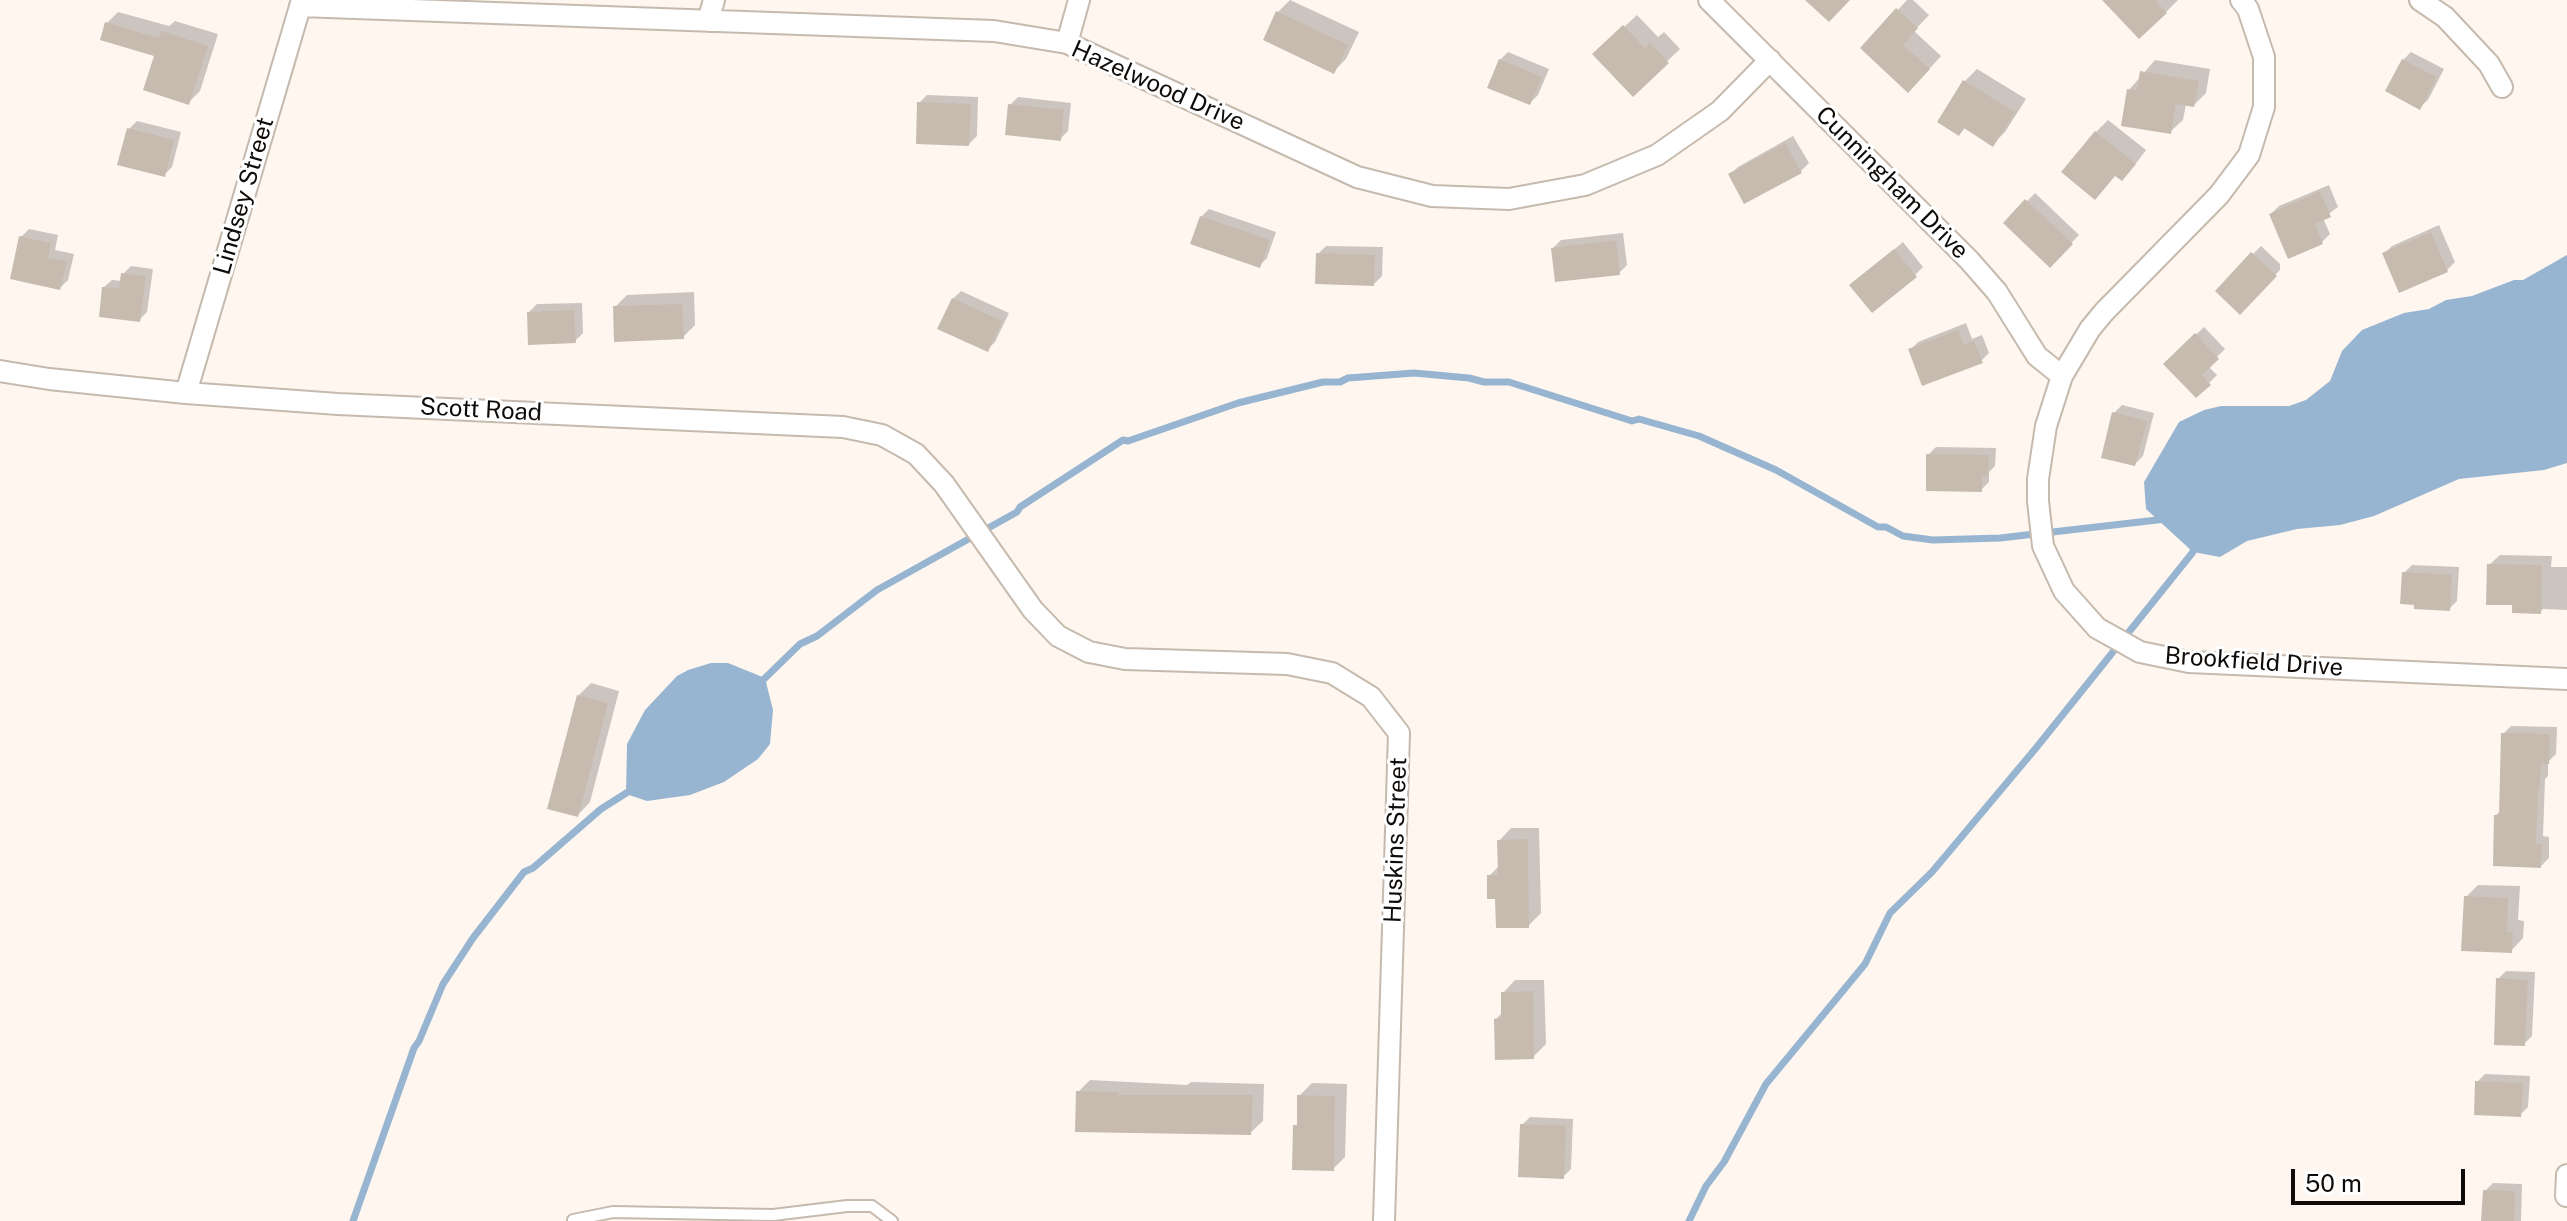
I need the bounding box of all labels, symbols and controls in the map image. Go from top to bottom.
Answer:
street label: Hazelwood Drive [1067,35,1249,137]
street label: Cunningham Drive [1810,101,1974,265]
street label: Lindsey Street [208,114,280,278]
street label: Scott Road [419,392,543,428]
street label: Brookfield Drive [2164,641,2344,683]
street label: Huskins Street [1379,757,1413,923]
scale bar [2295,1153,2469,1203]
text: 50 m [2305,1169,2362,1197]

